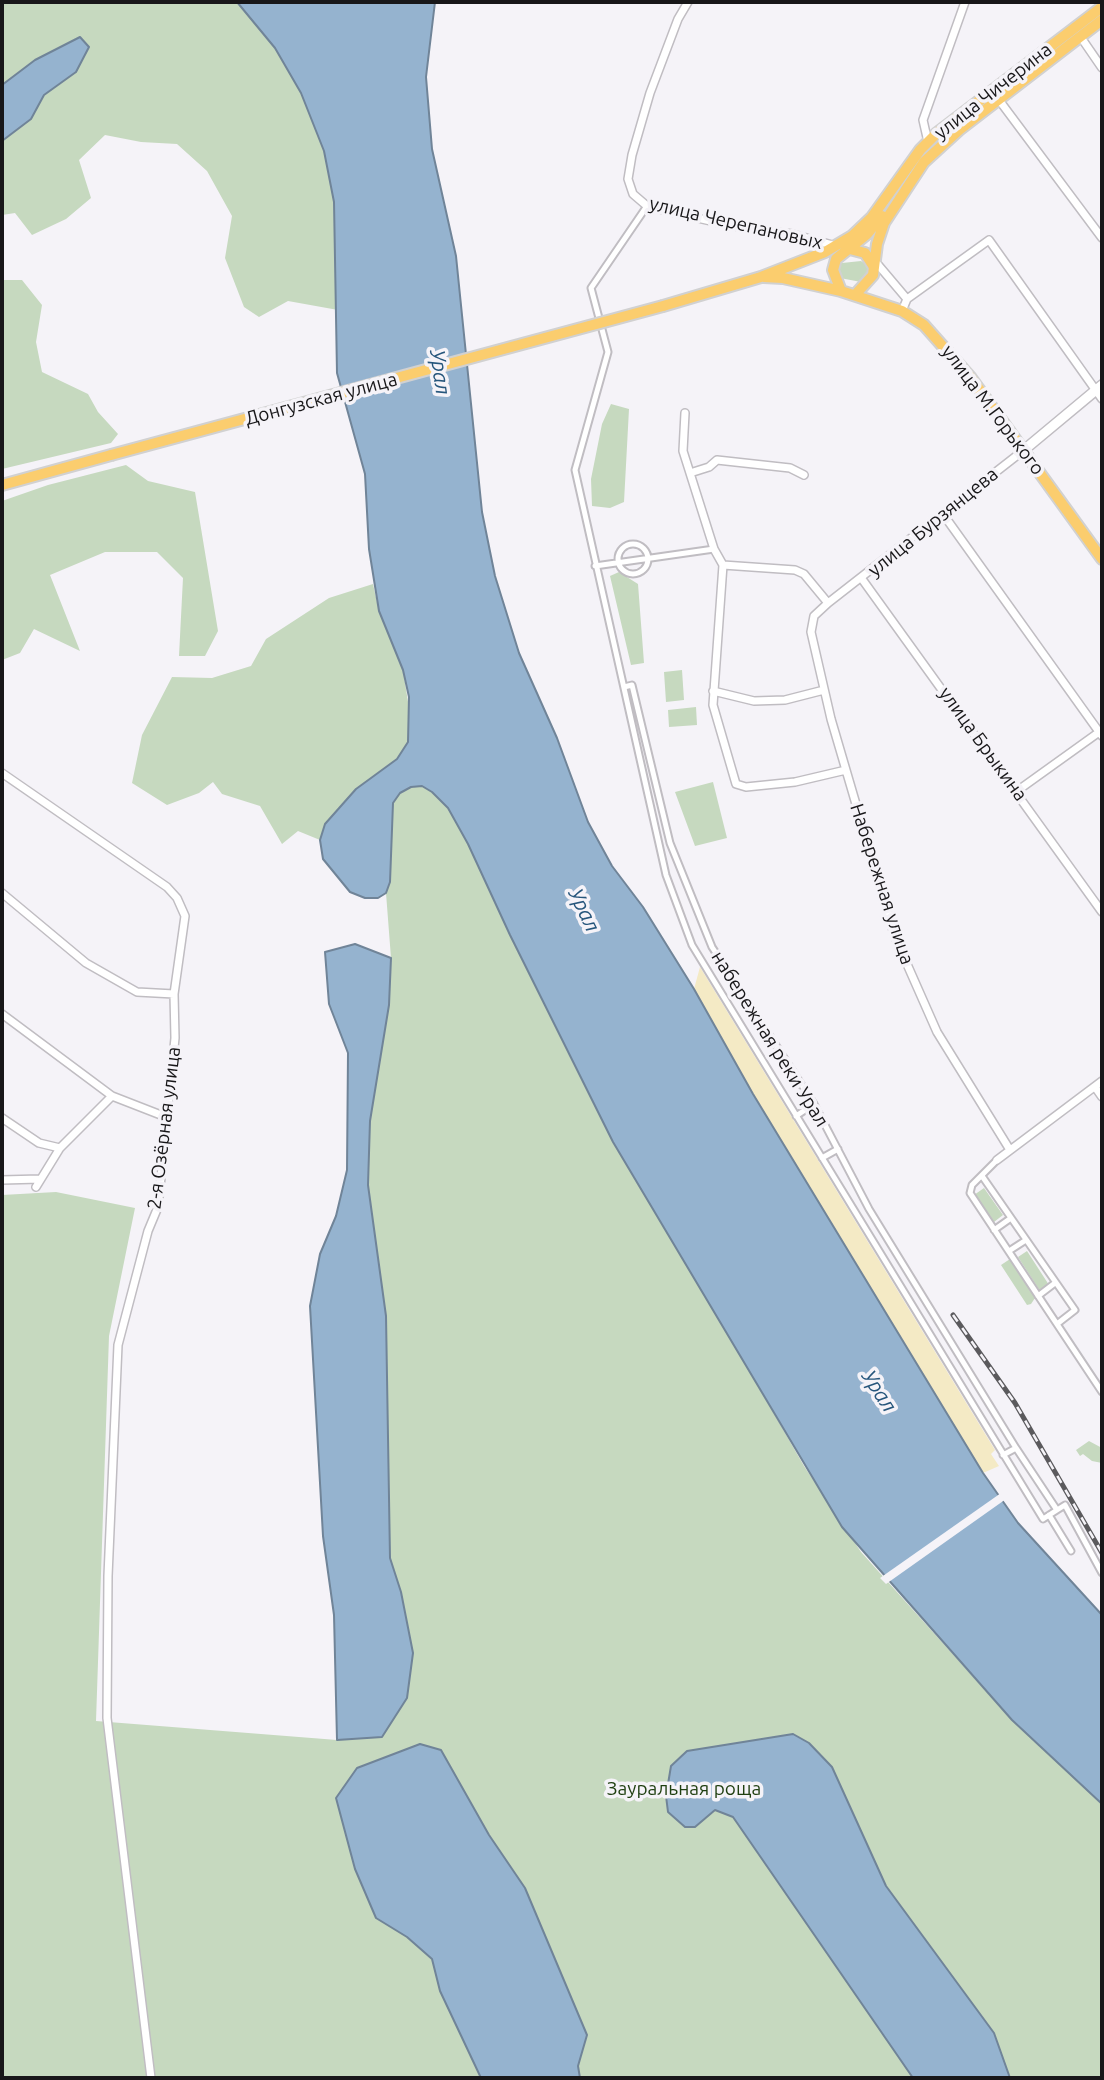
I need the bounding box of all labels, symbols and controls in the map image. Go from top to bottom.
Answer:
street label: улица Чичерина [930,38,1056,144]
street label: улица Черепановых [647,192,825,254]
street label: улица М.Горького [937,341,1049,479]
water label: Урал [424,348,456,396]
street label: Донгузская улица [242,368,400,430]
street label: улица Бурзянцева [863,463,1003,581]
street label: улица Брыкина [934,683,1032,805]
street label: Набережная улица [845,801,919,967]
water label: Урал [563,884,605,936]
street label: набережная реки Урал [707,947,833,1131]
street label: 2-я Озёрная улица [143,1045,185,1211]
water label: Урал [856,1365,902,1417]
park label: Зауральная роща [607,1778,761,1800]

